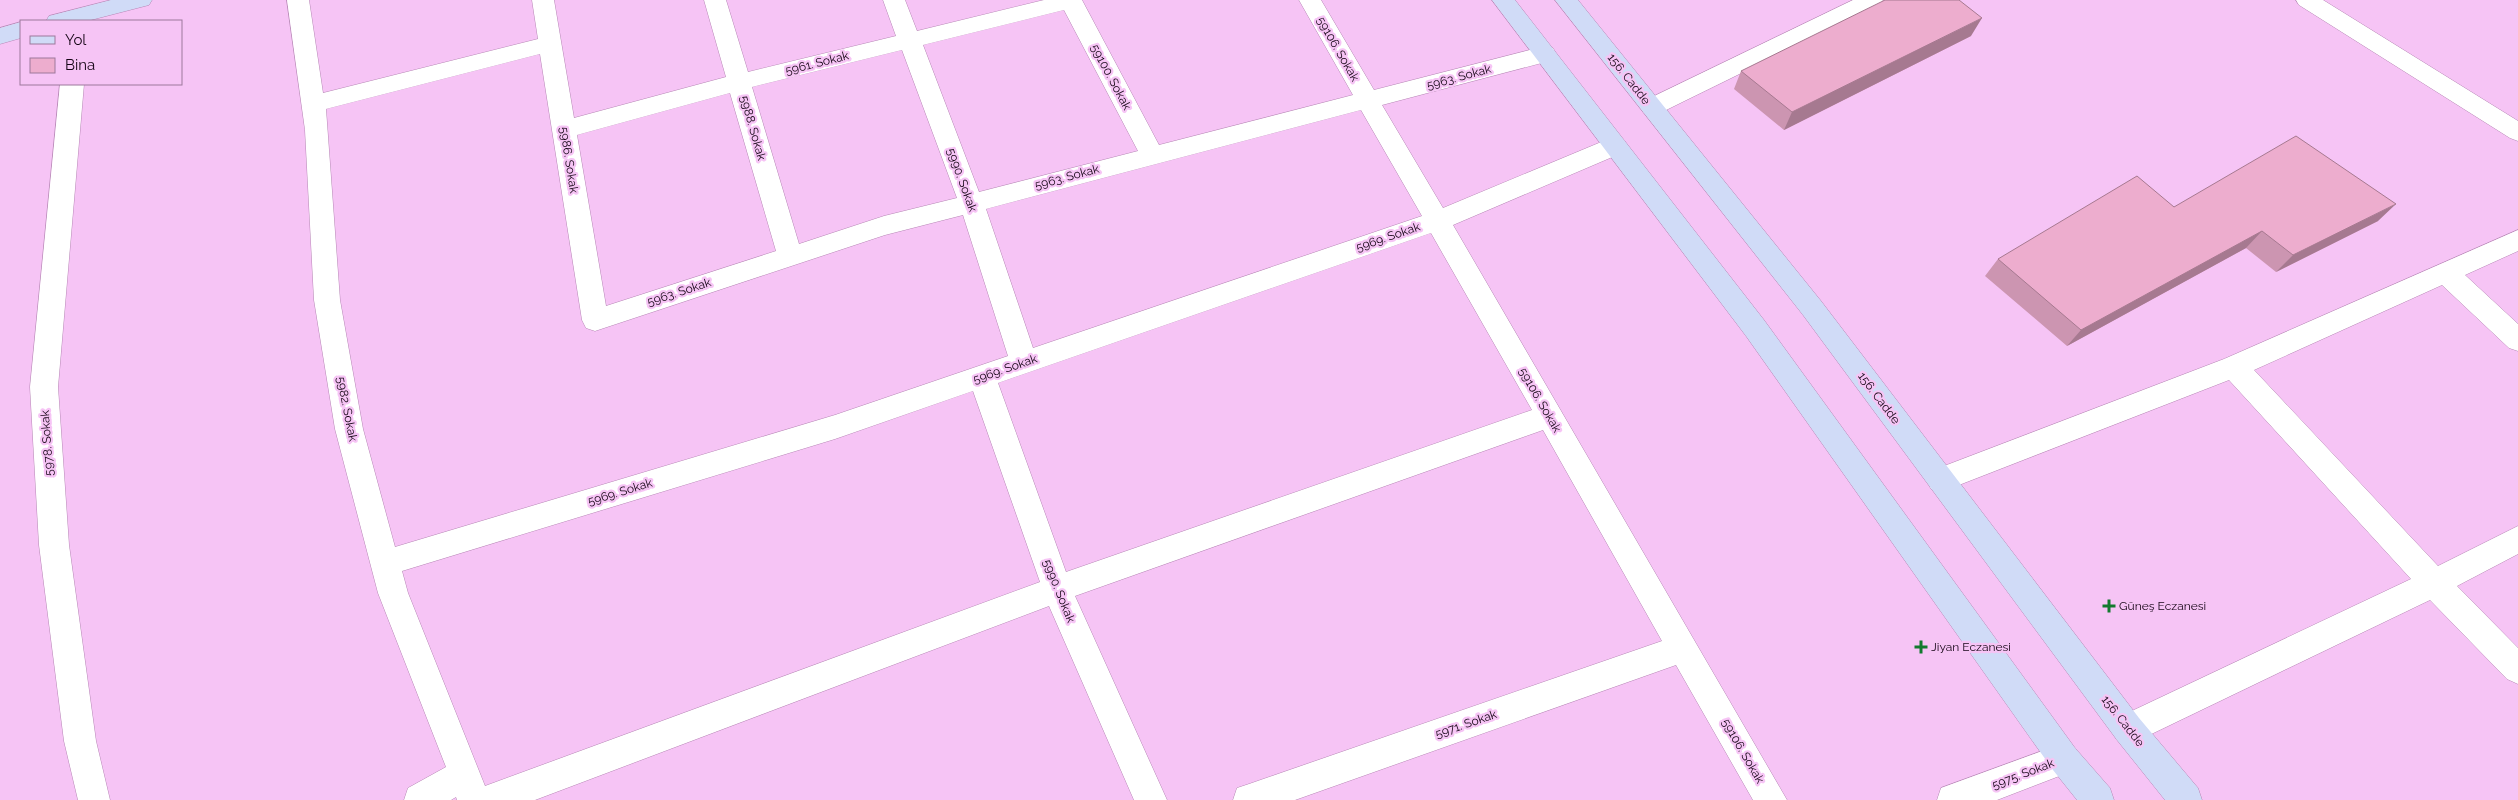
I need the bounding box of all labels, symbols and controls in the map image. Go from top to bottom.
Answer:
street label: 59106. Sokak [1314,14,1362,84]
legend [20,20,182,85]
text: Yol [65,31,87,49]
street label: 59100. Sokak [1088,42,1134,113]
street label: 5961. Sokak [784,48,851,78]
street label: 156. Cadde [1605,51,1653,107]
text: Bina [65,56,95,74]
street label: 5963. Sokak [1425,62,1493,92]
street label: 5988. Sokak [737,94,769,163]
street label: 5986. Sokak [557,126,581,195]
street label: 5990. Sokak [944,146,980,214]
street label: 5963. Sokak [1033,162,1101,192]
street label: 5969. Sokak [1354,219,1422,254]
street label: 5963. Sokak [645,275,713,309]
street label: 5969. Sokak [971,351,1039,386]
street label: 59106. Sokak [1516,365,1564,435]
street label: 156. Cadde [1855,369,1903,427]
street label: 5982. Sokak [334,375,360,443]
street label: 5978. Sokak [38,409,56,476]
street label: 5969. Sokak [586,475,655,508]
street label: 5990. Sokak [1040,557,1078,625]
place label: Güneş Eczanesi [2119,599,2206,613]
marker: Güneş Eczanesi [2103,600,2115,612]
place label: Jiyan Eczanesi [1931,640,2011,654]
marker: Jiyan Eczanesi [1915,641,1927,653]
street label: 156. Cadde [2099,693,2147,749]
street label: 5971. Sokak [1433,707,1499,741]
street label: 59106. Sokak [1719,716,1767,786]
street label: 5975. Sokak [1990,756,2057,792]

